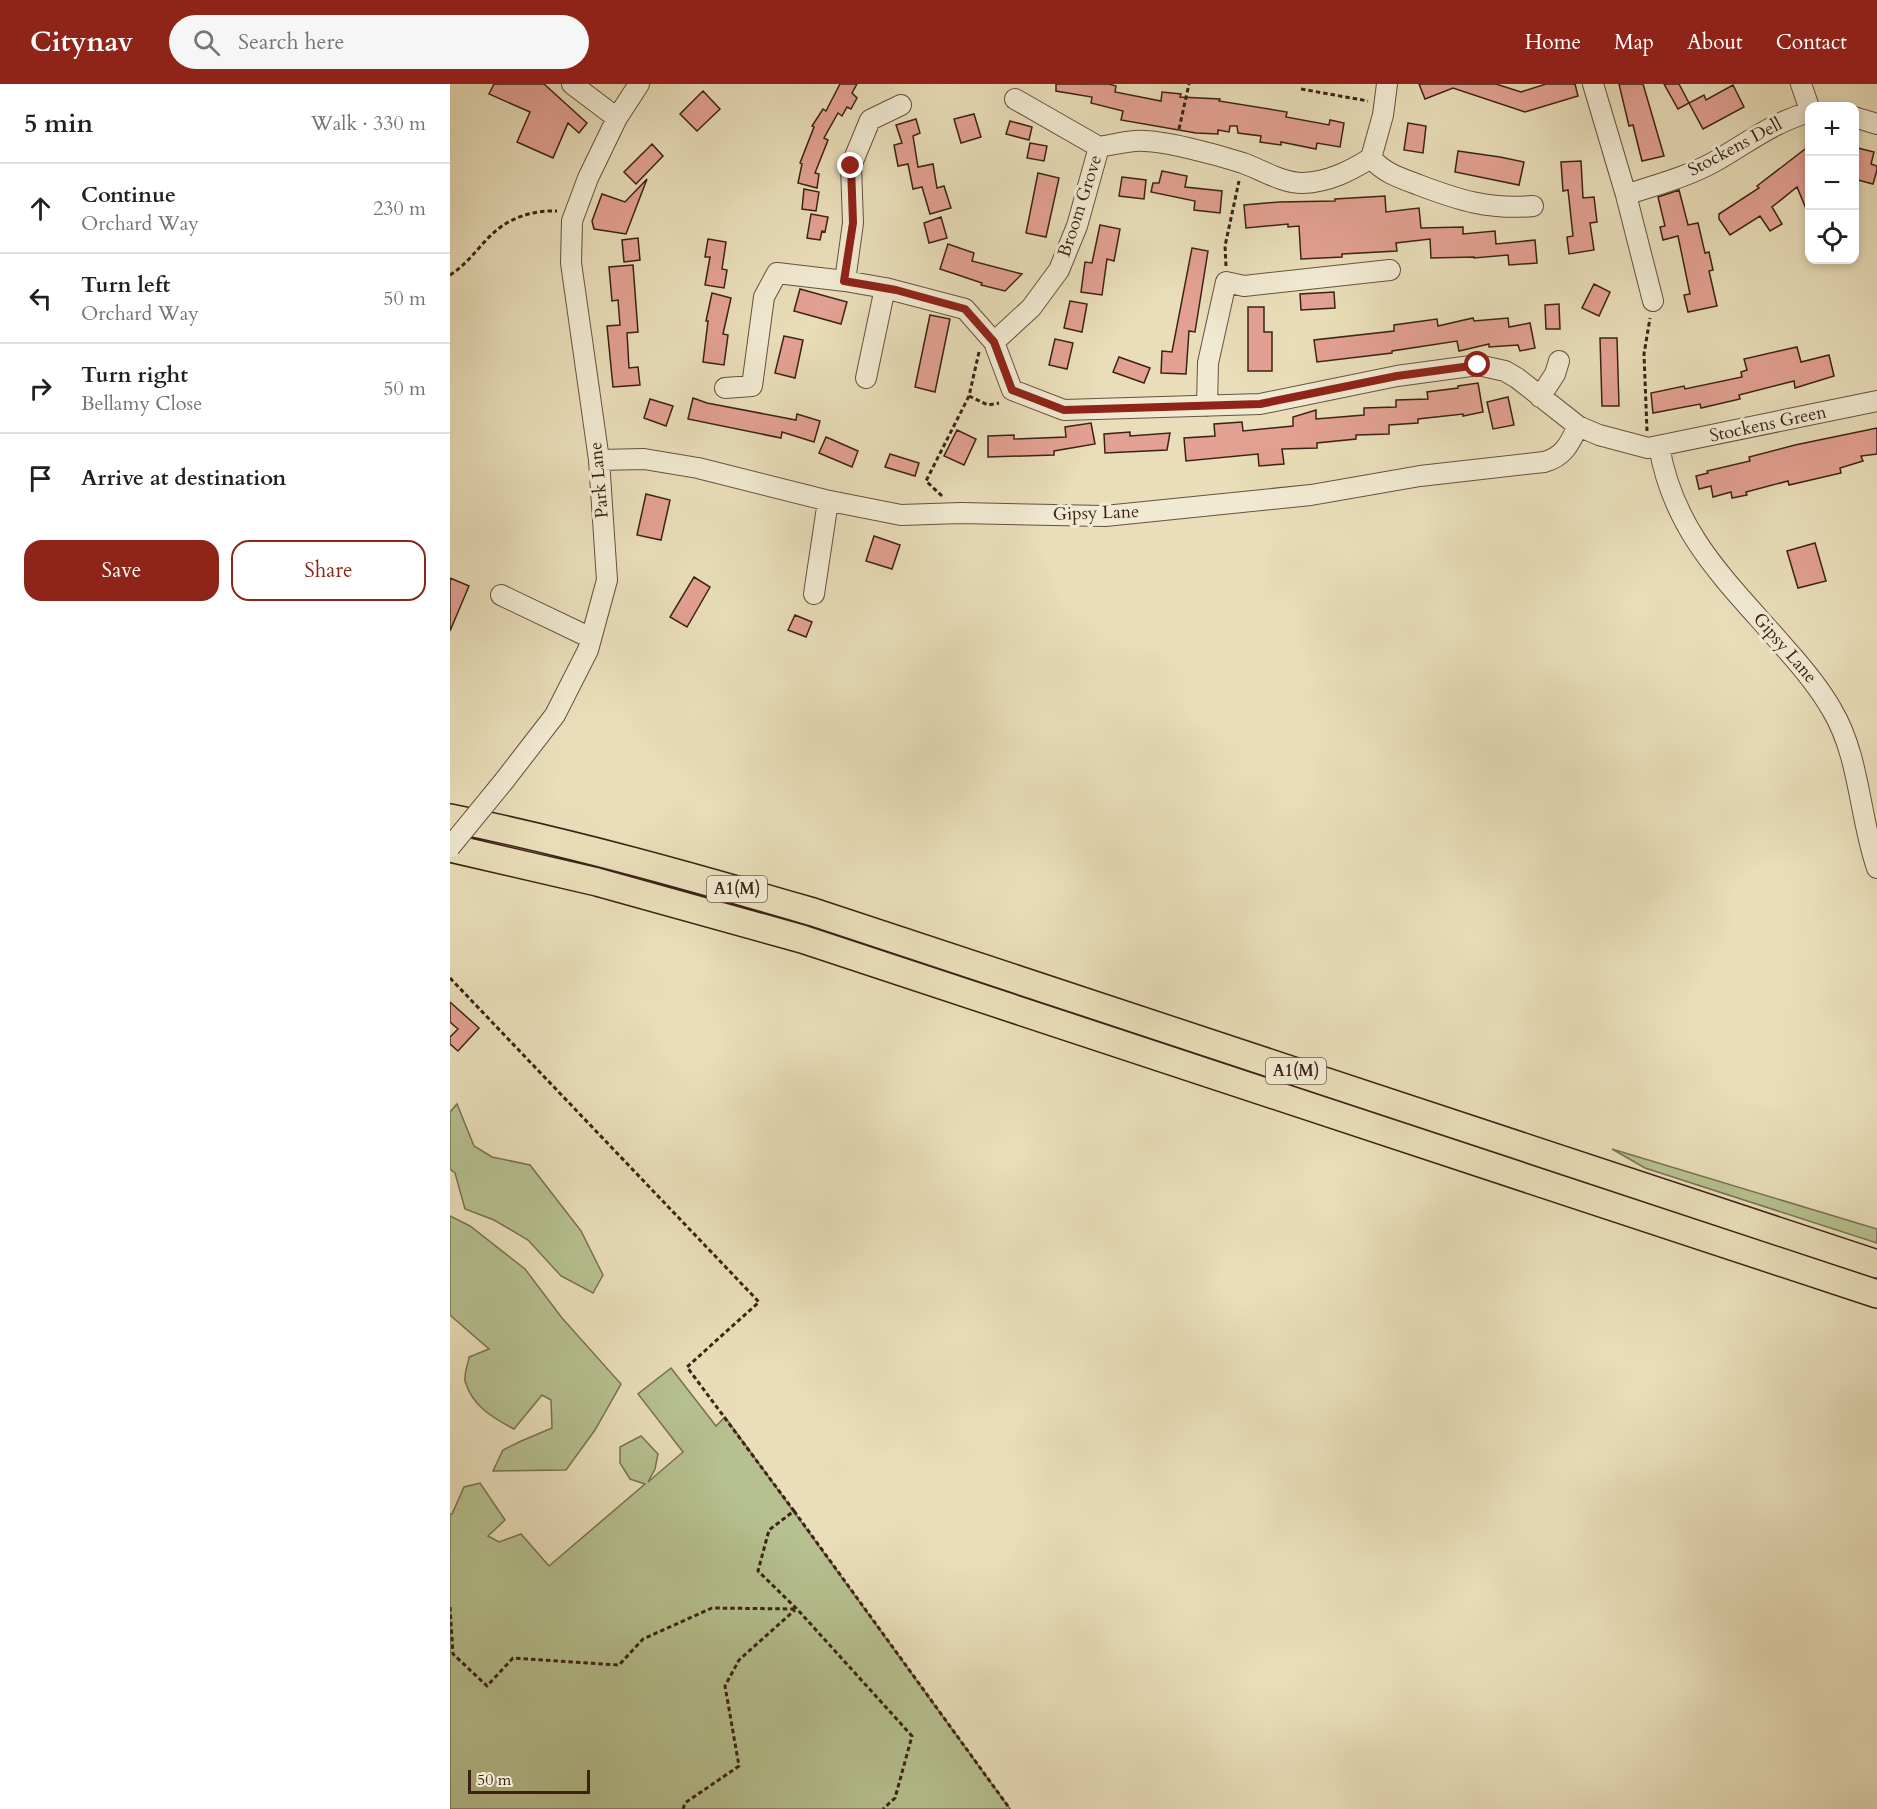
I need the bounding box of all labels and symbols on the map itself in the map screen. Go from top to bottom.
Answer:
street label: Stockens Dell [1683,111,1787,182]
route end [837,152,863,178]
street label: Broom Grove [1052,152,1108,260]
route start [1464,351,1490,377]
street label: Stockens Green [1707,399,1830,449]
street label: Park Lane [583,441,615,519]
street label: Gipsy Lane [1052,499,1140,527]
street label: Gipsy Lane [1747,607,1823,689]
road number: A1(M) [707,876,767,902]
road number: A1(M) [1266,1058,1326,1084]
scale bar [468,1767,590,1794]

